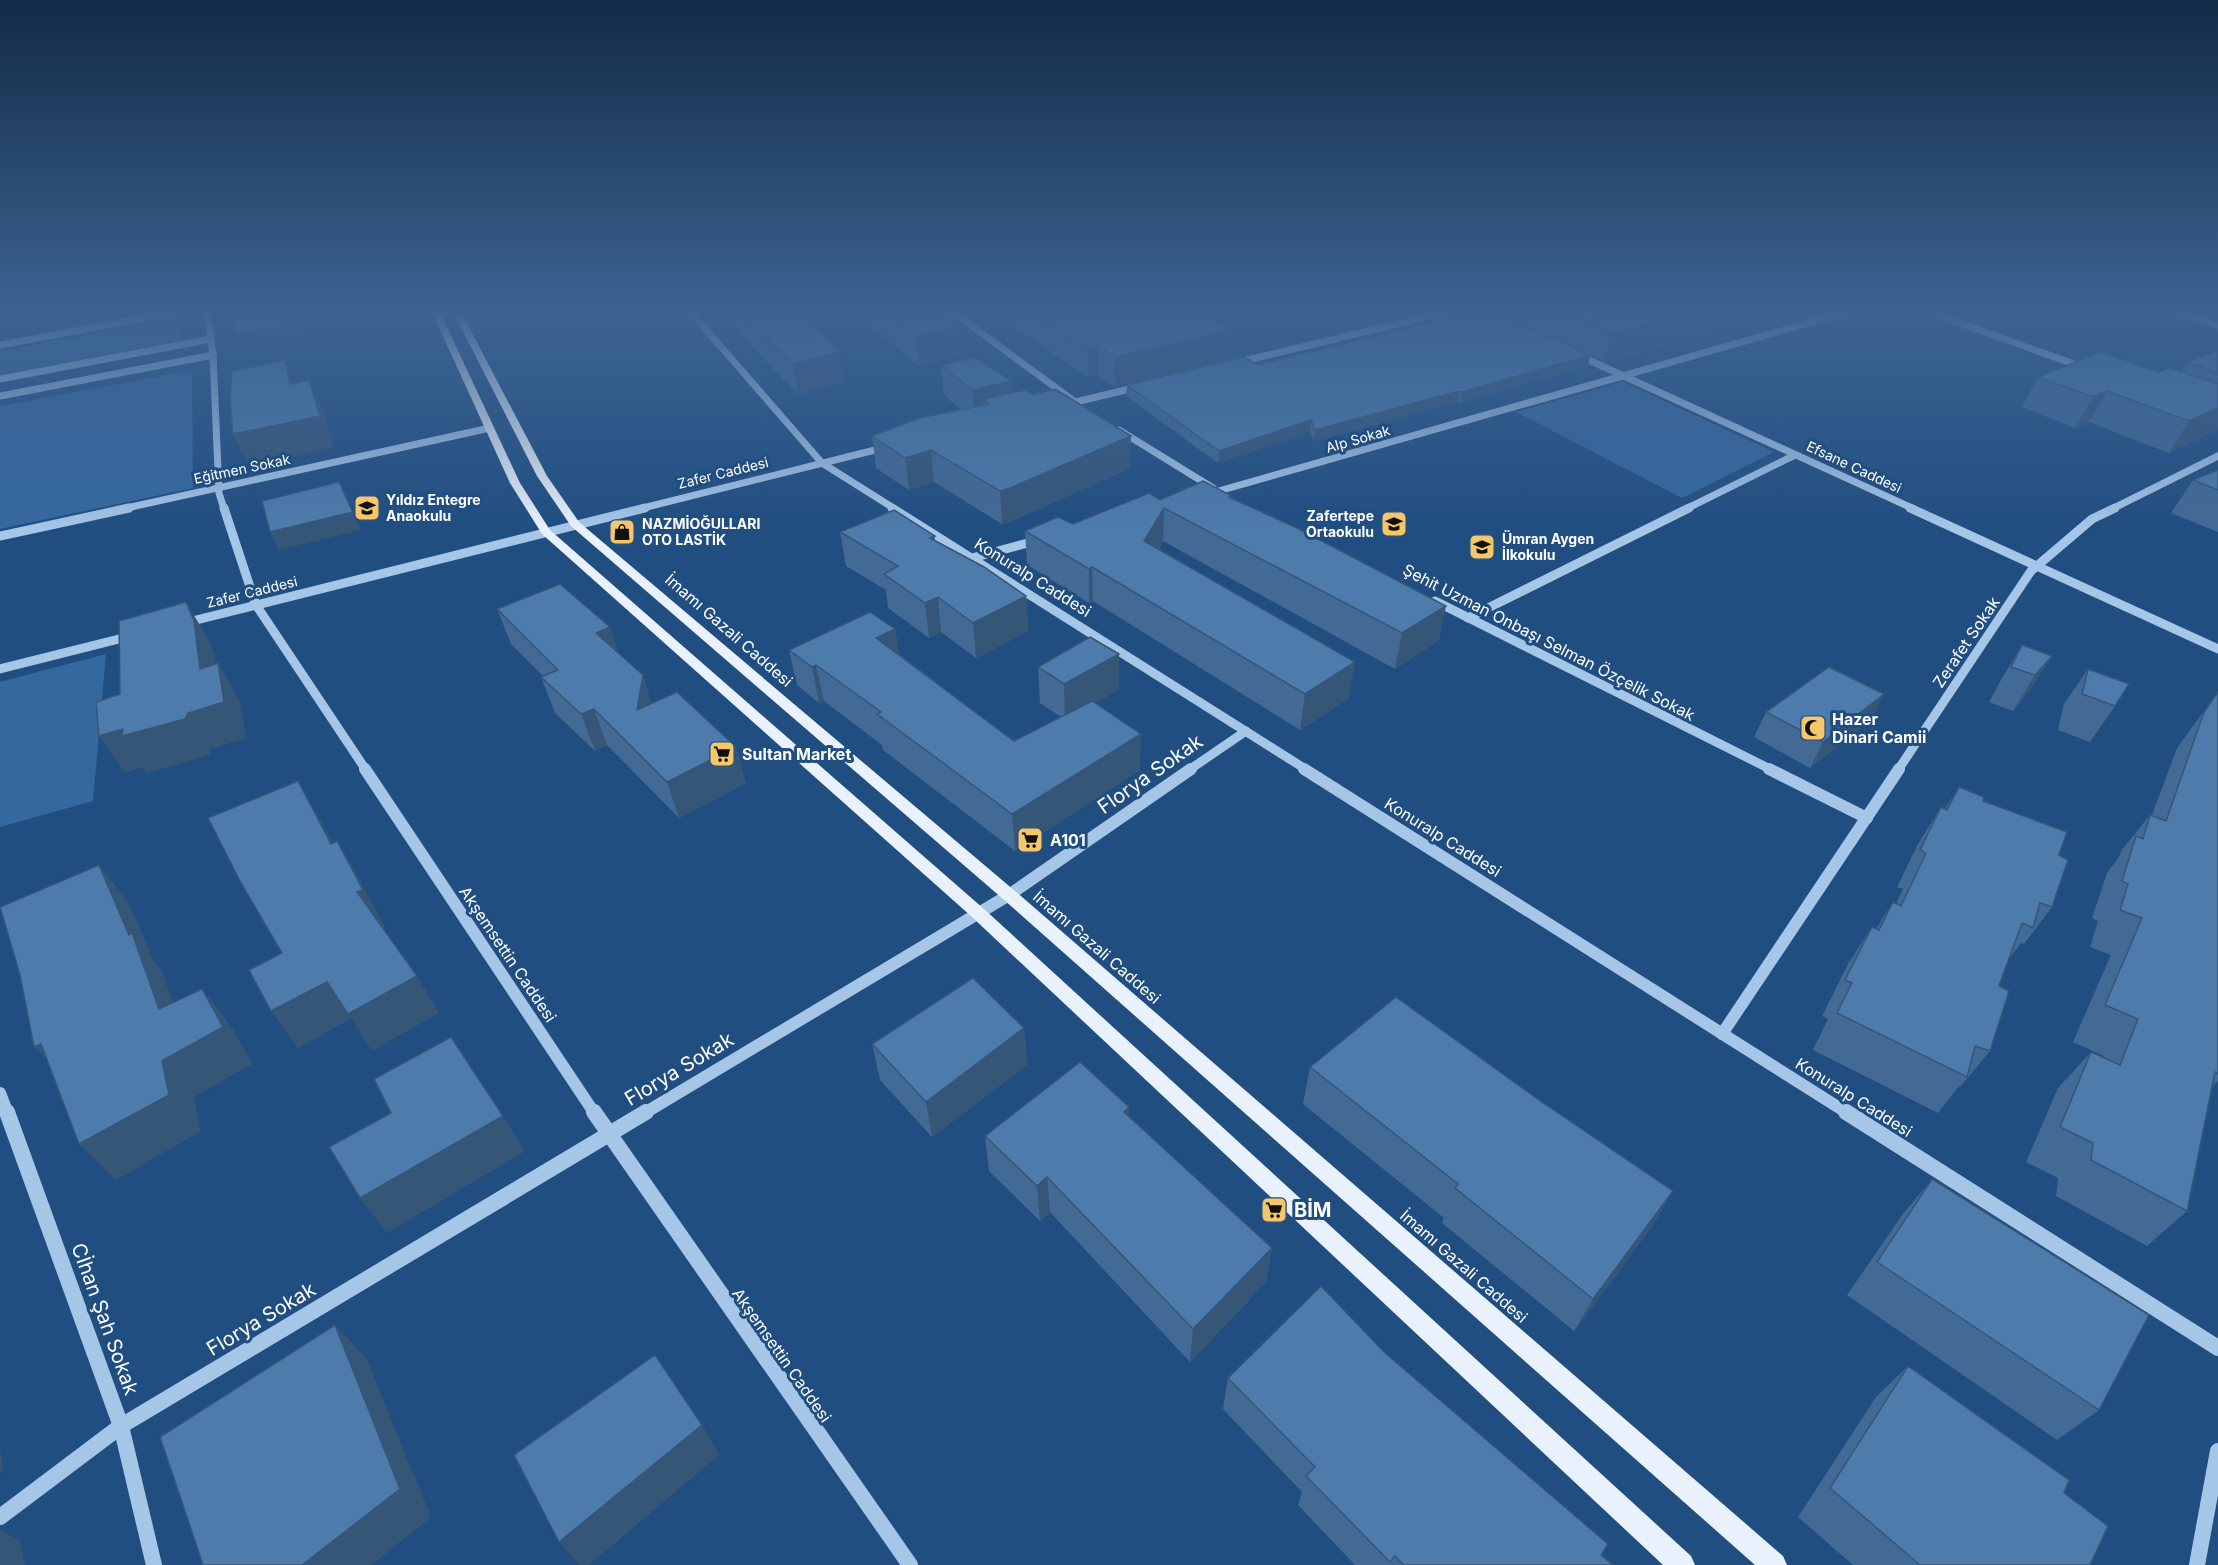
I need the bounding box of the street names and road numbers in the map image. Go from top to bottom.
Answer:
street label: Alp Sokak [1324,421,1392,456]
street label: Efsane Caddesi [1804,437,1905,496]
street label: Eğitmen Sokak [192,450,292,487]
street label: Zafer Caddesi [676,453,770,492]
street label: Konuralp Caddesi [971,533,1095,621]
street label: Şehit Uzman Onbaşı Selman Özçelik Sokak [1400,559,1699,725]
street label: İmamı Gazali Caddesi [661,569,797,691]
street label: Zafer Caddesi [205,572,299,611]
street label: Zerafet Sokak [1928,593,2004,691]
street label: Florya Sokak [1093,729,1207,819]
street label: Konuralp Caddesi [1381,793,1505,881]
street label: Akşemsettin Caddesi [455,882,561,1026]
street label: İmamı Gazali Caddesi [1029,886,1165,1008]
street label: Florya Sokak [620,1027,738,1111]
street label: Konuralp Caddesi [1792,1053,1916,1141]
street label: İmamı Gazali Caddesi [1396,1205,1532,1327]
street label: Cİhan Şah Sokak [66,1239,145,1398]
street label: Florya Sokak [202,1277,320,1361]
street label: Akşemsettin Caddesi [728,1284,836,1426]

